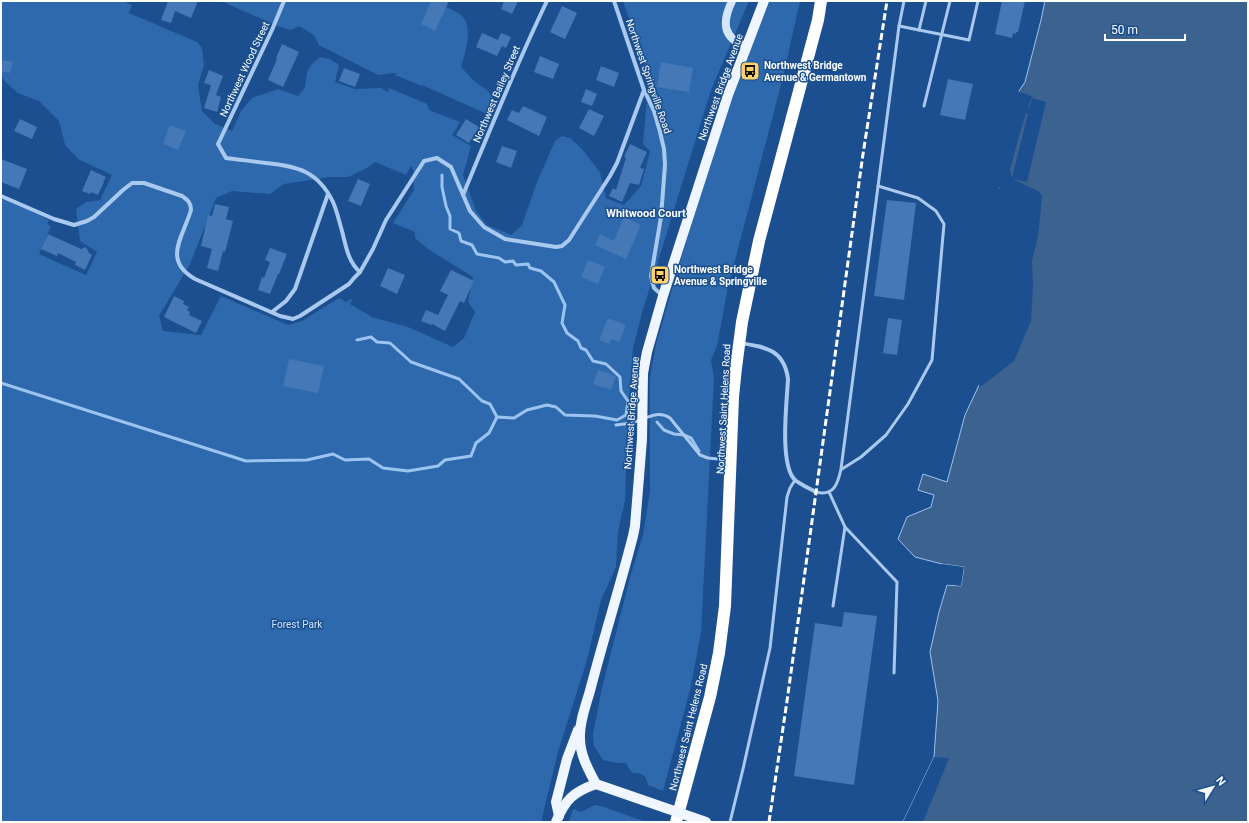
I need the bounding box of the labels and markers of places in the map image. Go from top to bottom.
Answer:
bus stop icon: Northwest Bridge Avenue & Germantown [739,60,761,82]
place label: Northwest Bridge Avenue & Germantown [764,60,867,83]
bus stop icon: Northwest Bridge Avenue & Springville [649,264,671,286]
place label: Northwest Bridge Avenue & Springville [674,264,767,287]

